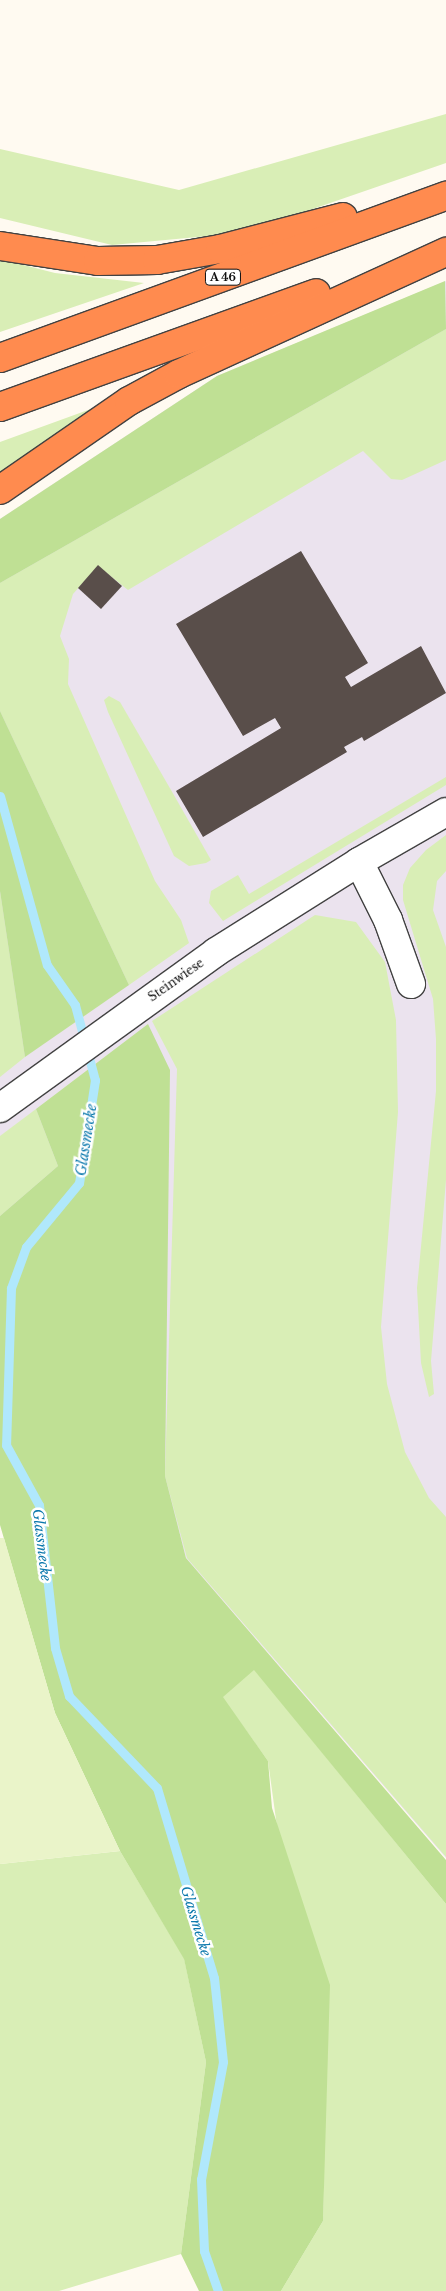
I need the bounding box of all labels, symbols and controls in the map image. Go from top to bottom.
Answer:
road number: A 46 [204,268,242,286]
street label: Steinwiese [145,956,207,1004]
water label: Glassmecke [72,1103,100,1177]
water label: Glassmecke [29,1508,55,1582]
water label: Glassmecke [177,1884,215,1958]

